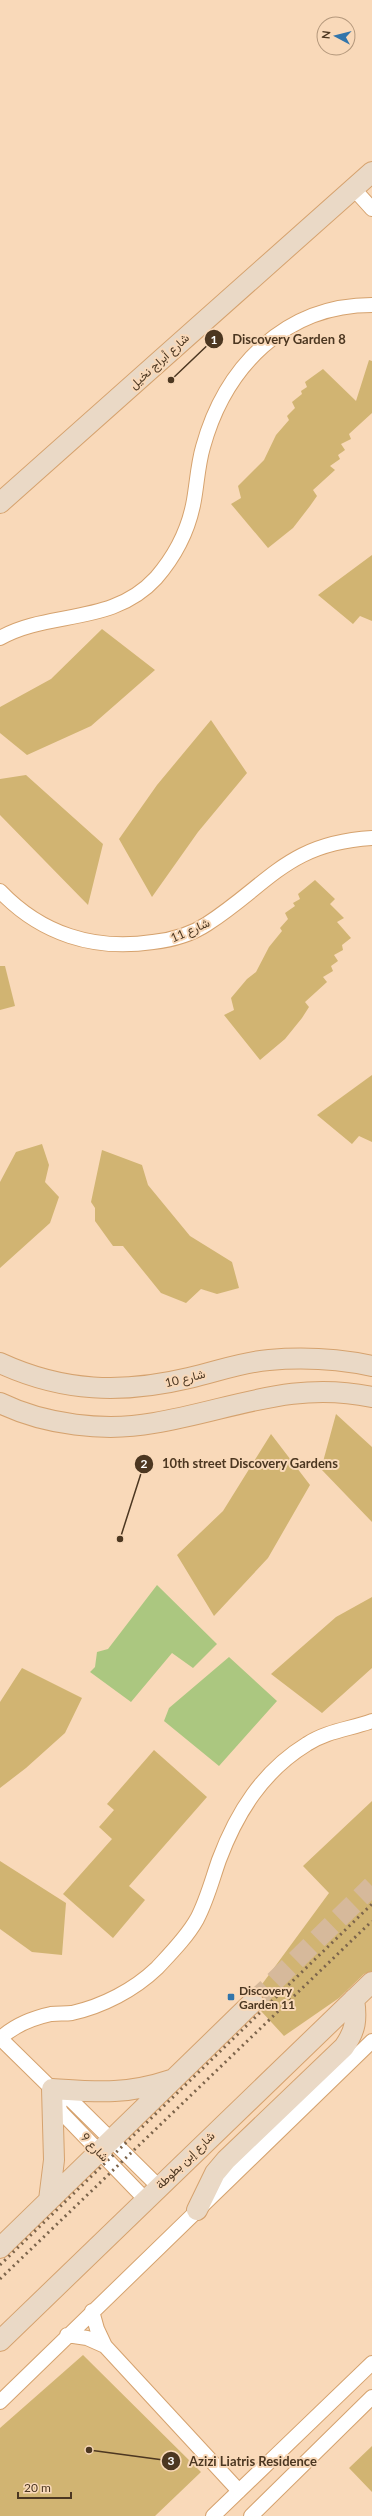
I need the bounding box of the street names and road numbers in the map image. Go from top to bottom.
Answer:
street label: شارع أبراج نخيل [126,330,193,393]
street label: شارع 11 [168,915,213,947]
street label: شارع 10 [163,1366,207,1392]
street label: شارع إبن بطوطة [152,2128,219,2193]
street label: شارع 9 [76,2129,112,2166]

